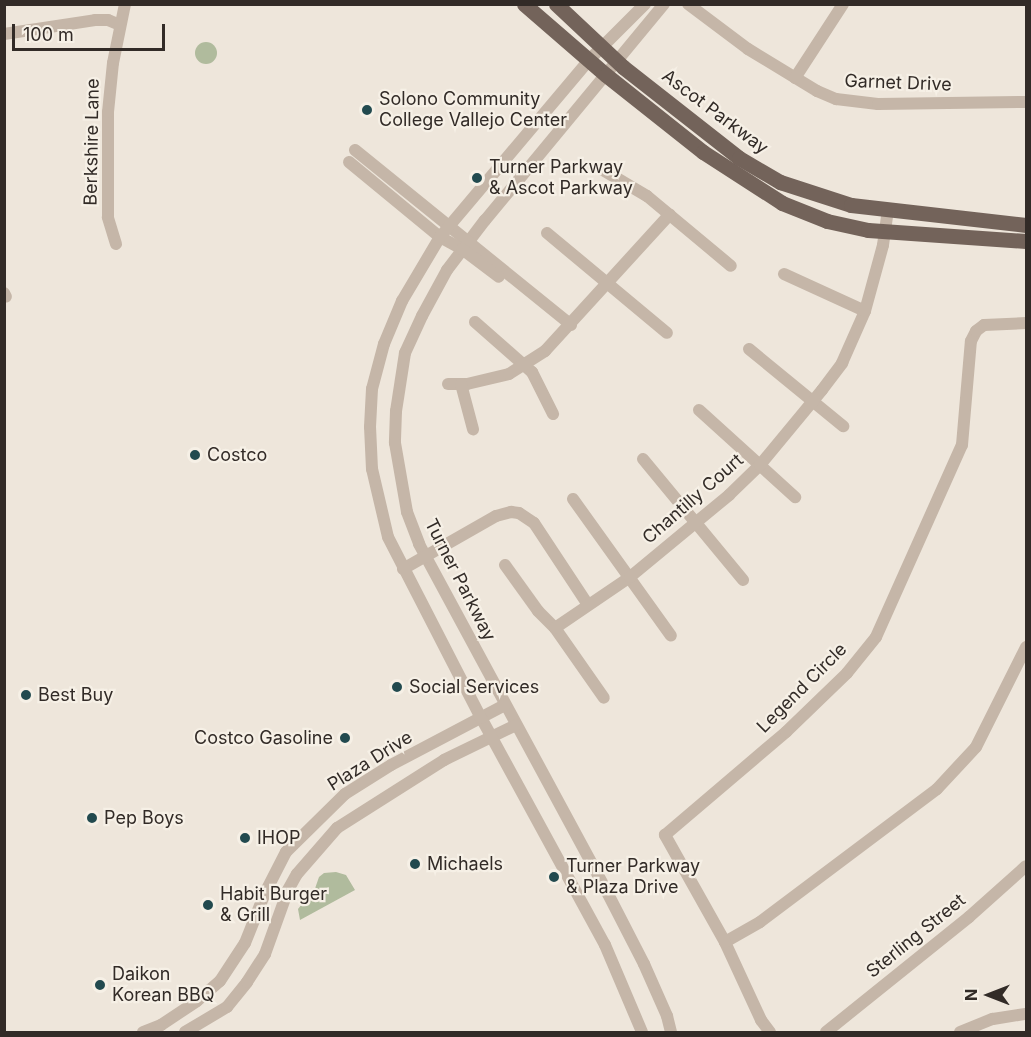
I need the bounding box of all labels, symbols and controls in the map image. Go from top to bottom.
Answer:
scale bar [15,12,168,50]
text: 100 m [23,24,74,45]
street label: Ascot Parkway [658,65,772,159]
street label: Garnet Drive [844,70,952,96]
street label: Berkshire Lane [80,78,104,206]
place label: Solono Community College Vallejo Center [379,89,567,132]
marker: Solono Community College Vallejo Center [360,103,374,117]
place label: Turner Parkway & Ascot Parkway [489,157,633,200]
marker: Turner Parkway & Ascot Parkway [470,171,484,185]
place label: Costco [207,444,267,466]
marker: Costco [188,448,202,462]
street label: Chantilly Court [638,449,748,549]
street label: Turner Parkway [420,515,500,645]
street label: Legend Circle [753,639,851,737]
place label: Social Services [409,676,539,698]
marker: Social Services [390,680,404,694]
place label: Best Buy [38,684,113,706]
marker: Best Buy [19,688,33,702]
street label: Plaza Drive [324,726,416,796]
place label: Costco Gasoline [194,727,333,749]
marker: Costco Gasoline [338,731,352,745]
place label: Pep Boys [104,807,184,829]
marker: Pep Boys [85,811,99,825]
place label: IHOP [257,827,300,849]
marker: IHOP [238,831,252,845]
place label: Michaels [427,853,503,875]
place label: Turner Parkway & Plaza Drive [566,856,700,898]
marker: Michaels [408,857,422,871]
marker: Turner Parkway & Plaza Drive [547,870,561,884]
place label: Habit Burger & Grill [220,884,327,926]
street label: Sterling Street [862,890,970,982]
marker: Habit Burger & Grill [201,898,215,912]
place label: Daikon Korean BBQ [112,964,214,1006]
north arrow [959,965,1019,1025]
marker: Daikon Korean BBQ [93,978,107,992]
text: N [961,989,981,1001]

